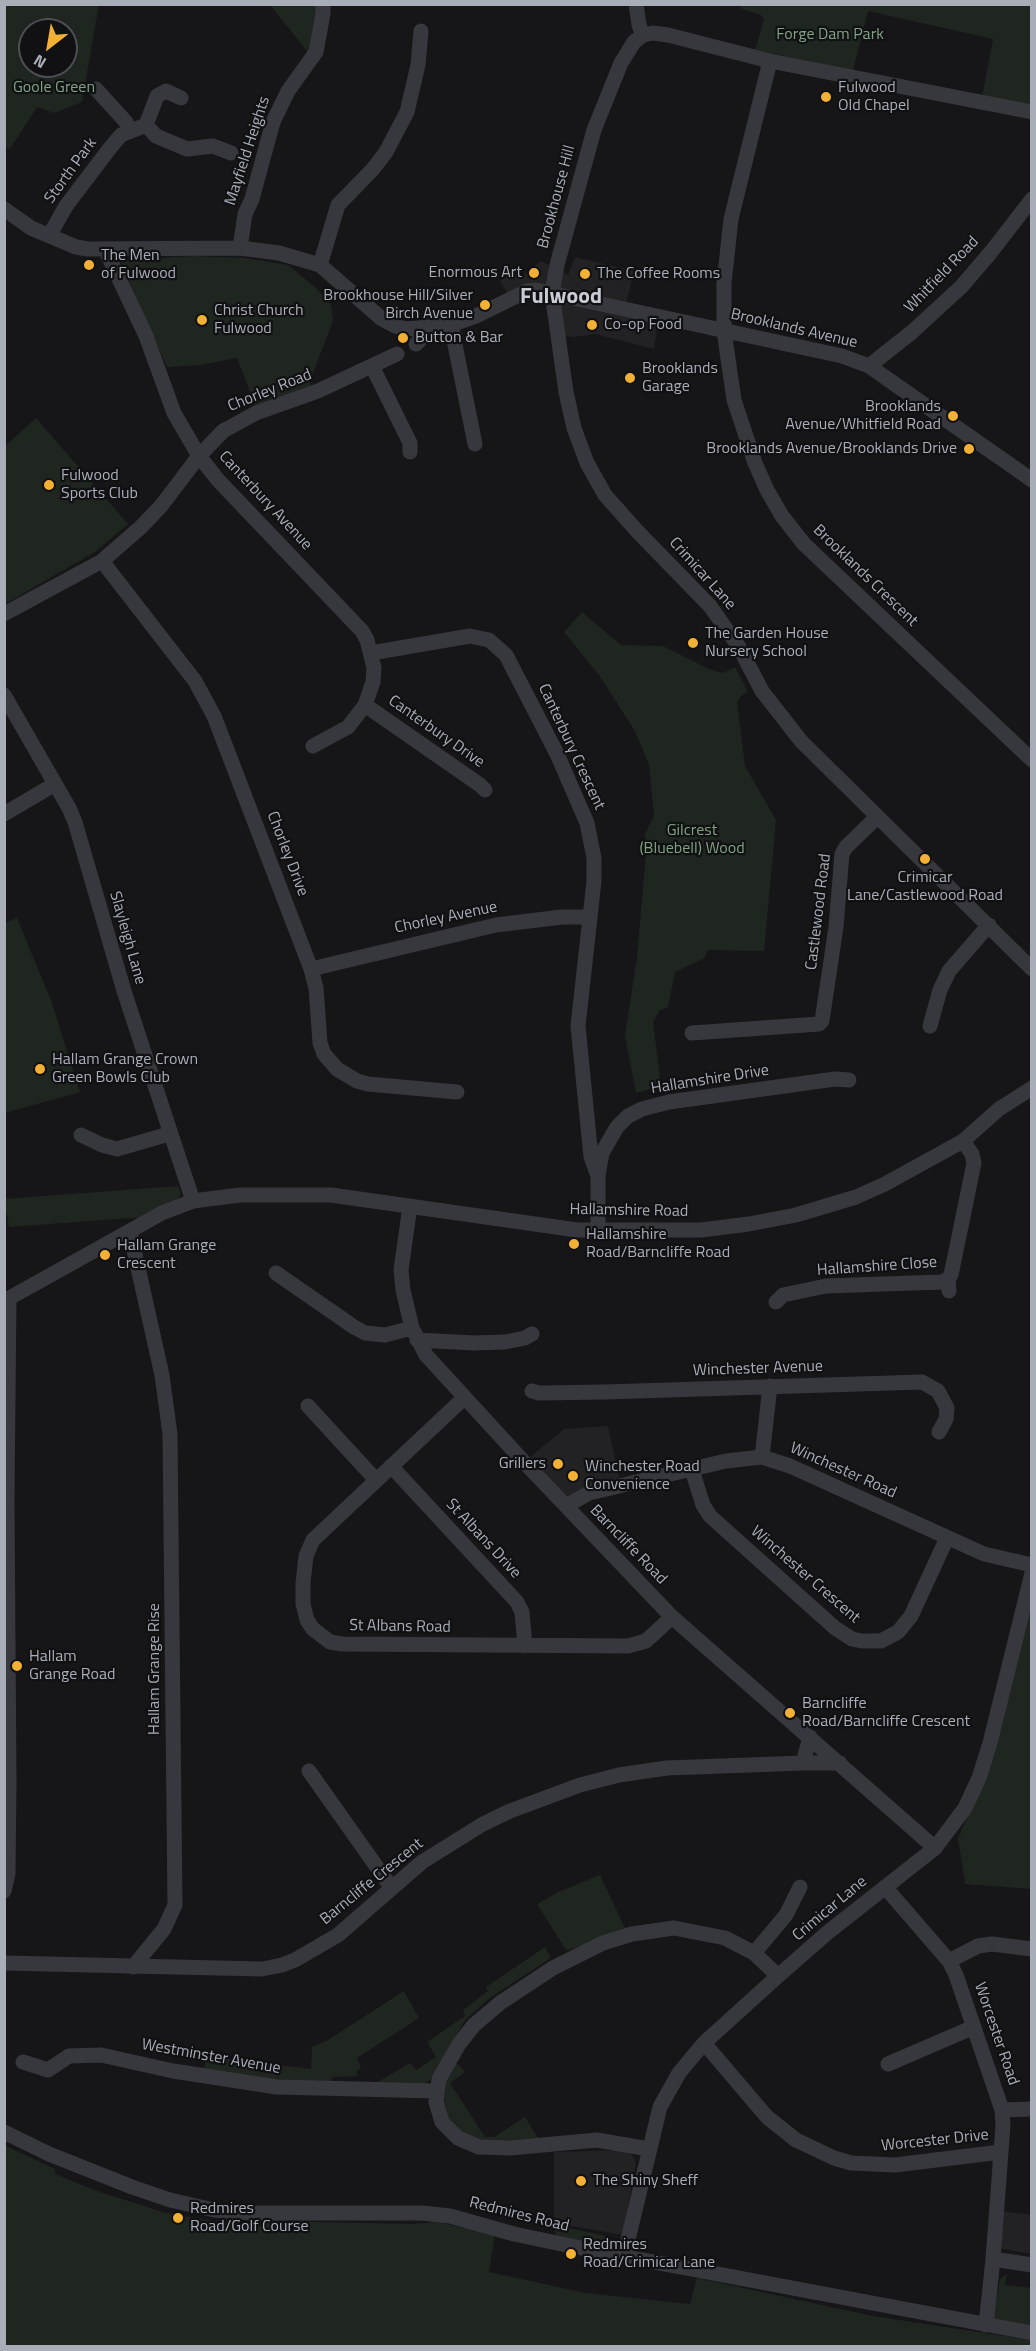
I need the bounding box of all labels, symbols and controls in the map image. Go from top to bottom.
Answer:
north arrow [18,18,78,78]
park label: Forge Dam Park [776,25,884,45]
text: N [29,49,51,75]
park label: Goole Green [13,78,95,98]
place label: Fulwood Old Chapel [838,78,910,116]
marker: Fulwood Old Chapel [819,90,833,104]
street label: Mayfield Heights [221,94,275,208]
street label: Storth Park [41,134,101,208]
street label: Brookhouse Hill [534,143,580,251]
street label: Whitfield Road [901,233,983,317]
place label: The Men of Fulwood [101,246,176,284]
marker: The Men of Fulwood [82,258,96,272]
place label: Enormous Art [429,263,522,283]
place label: The Coffee Rooms [597,264,720,284]
marker: Enormous Art [527,266,541,280]
marker: The Coffee Rooms [578,267,592,281]
district label: Fulwood [520,285,602,311]
place label: Brookhouse Hill/Silver Birch Avenue [323,286,473,324]
marker: Brookhouse Hill/Silver Birch Avenue [478,298,492,312]
place label: Christ Church Fulwood [214,301,304,339]
street label: Brooklands Avenue [729,305,859,353]
marker: Christ Church Fulwood [195,313,209,327]
place label: Co-op Food [604,315,682,335]
marker: Co-op Food [585,318,599,332]
place label: Button & Bar [415,328,503,348]
marker: Button & Bar [396,331,410,345]
place label: Brooklands Garage [642,359,718,397]
street label: Chorley Road [225,365,315,417]
marker: Brooklands Garage [623,371,637,385]
place label: Brooklands Avenue/Whitfield Road [785,397,941,435]
marker: Brooklands Avenue/Whitfield Road [946,409,960,423]
place label: Brooklands Avenue/Brooklands Drive [706,439,957,459]
marker: Brooklands Avenue/Brooklands Drive [962,442,976,456]
street label: Canterbury Avenue [214,448,316,554]
place label: Fulwood Sports Club [61,466,138,504]
marker: Fulwood Sports Club [42,478,56,492]
street label: Brooklands Crescent [809,521,921,631]
street label: Crimicar Lane [664,534,740,614]
place label: The Garden House Nursery School [705,624,829,662]
marker: The Garden House Nursery School [686,636,700,650]
street label: Canterbury Crescent [533,681,609,813]
street label: Canterbury Drive [384,692,488,772]
street label: Chorley Drive [262,809,312,899]
park label: Gilcrest (Bluebell) Wood [639,821,745,859]
marker: Crimicar Lane/Castlewood Road [918,852,932,866]
street label: Castlewood Road [802,853,836,971]
place label: Crimicar Lane/Castlewood Road [847,868,1003,906]
street label: Slayleigh Lane [105,889,149,987]
street label: Chorley Avenue [393,898,499,938]
place label: Hallam Grange Crown Green Bowls Club [52,1050,198,1088]
street label: Hallamshire Drive [650,1061,770,1099]
marker: Hallam Grange Crown Green Bowls Club [33,1062,47,1076]
street label: Hallamshire Road [569,1200,689,1222]
place label: Hallamshire Road/Barncliffe Road [586,1225,730,1263]
place label: Hallam Grange Crescent [117,1236,216,1274]
marker: Hallamshire Road/Barncliffe Road [567,1237,581,1251]
marker: Hallam Grange Crescent [98,1248,112,1262]
street label: Hallamshire Close [816,1253,938,1281]
street label: Winchester Avenue [693,1357,823,1381]
street label: Winchester Road [787,1439,899,1503]
place label: Grillers [499,1454,546,1474]
marker: Grillers [551,1457,565,1471]
place label: Winchester Road Convenience [585,1457,700,1495]
marker: Winchester Road Convenience [566,1469,580,1483]
street label: St Albans Drive [441,1495,525,1583]
street label: Barncliffe Road [585,1501,671,1589]
street label: Winchester Crescent [746,1522,864,1628]
street label: Hallam Grange Rise [145,1603,165,1735]
street label: St Albans Road [349,1617,451,1637]
place label: Hallam Grange Road [29,1647,115,1685]
marker: Hallam Grange Road [10,1659,24,1673]
place label: Barncliffe Road/Barncliffe Crescent [802,1694,970,1732]
marker: Barncliffe Road/Barncliffe Crescent [783,1706,797,1720]
street label: Barncliffe Crescent [317,1835,427,1929]
street label: Crimicar Lane [789,1872,871,1946]
street label: Worcester Road [969,1980,1023,2088]
street label: Westminster Avenue [140,2035,282,2079]
street label: Worcester Drive [880,2126,990,2156]
place label: The Shiny Sheff [593,2171,698,2191]
marker: The Shiny Sheff [574,2174,588,2188]
street label: Redmires Road [467,2193,571,2237]
place label: Redmires Road/Golf Course [190,2199,308,2237]
marker: Redmires Road/Golf Course [171,2211,185,2225]
place label: Redmires Road/Crimicar Lane [583,2235,715,2273]
marker: Redmires Road/Crimicar Lane [564,2247,578,2261]

